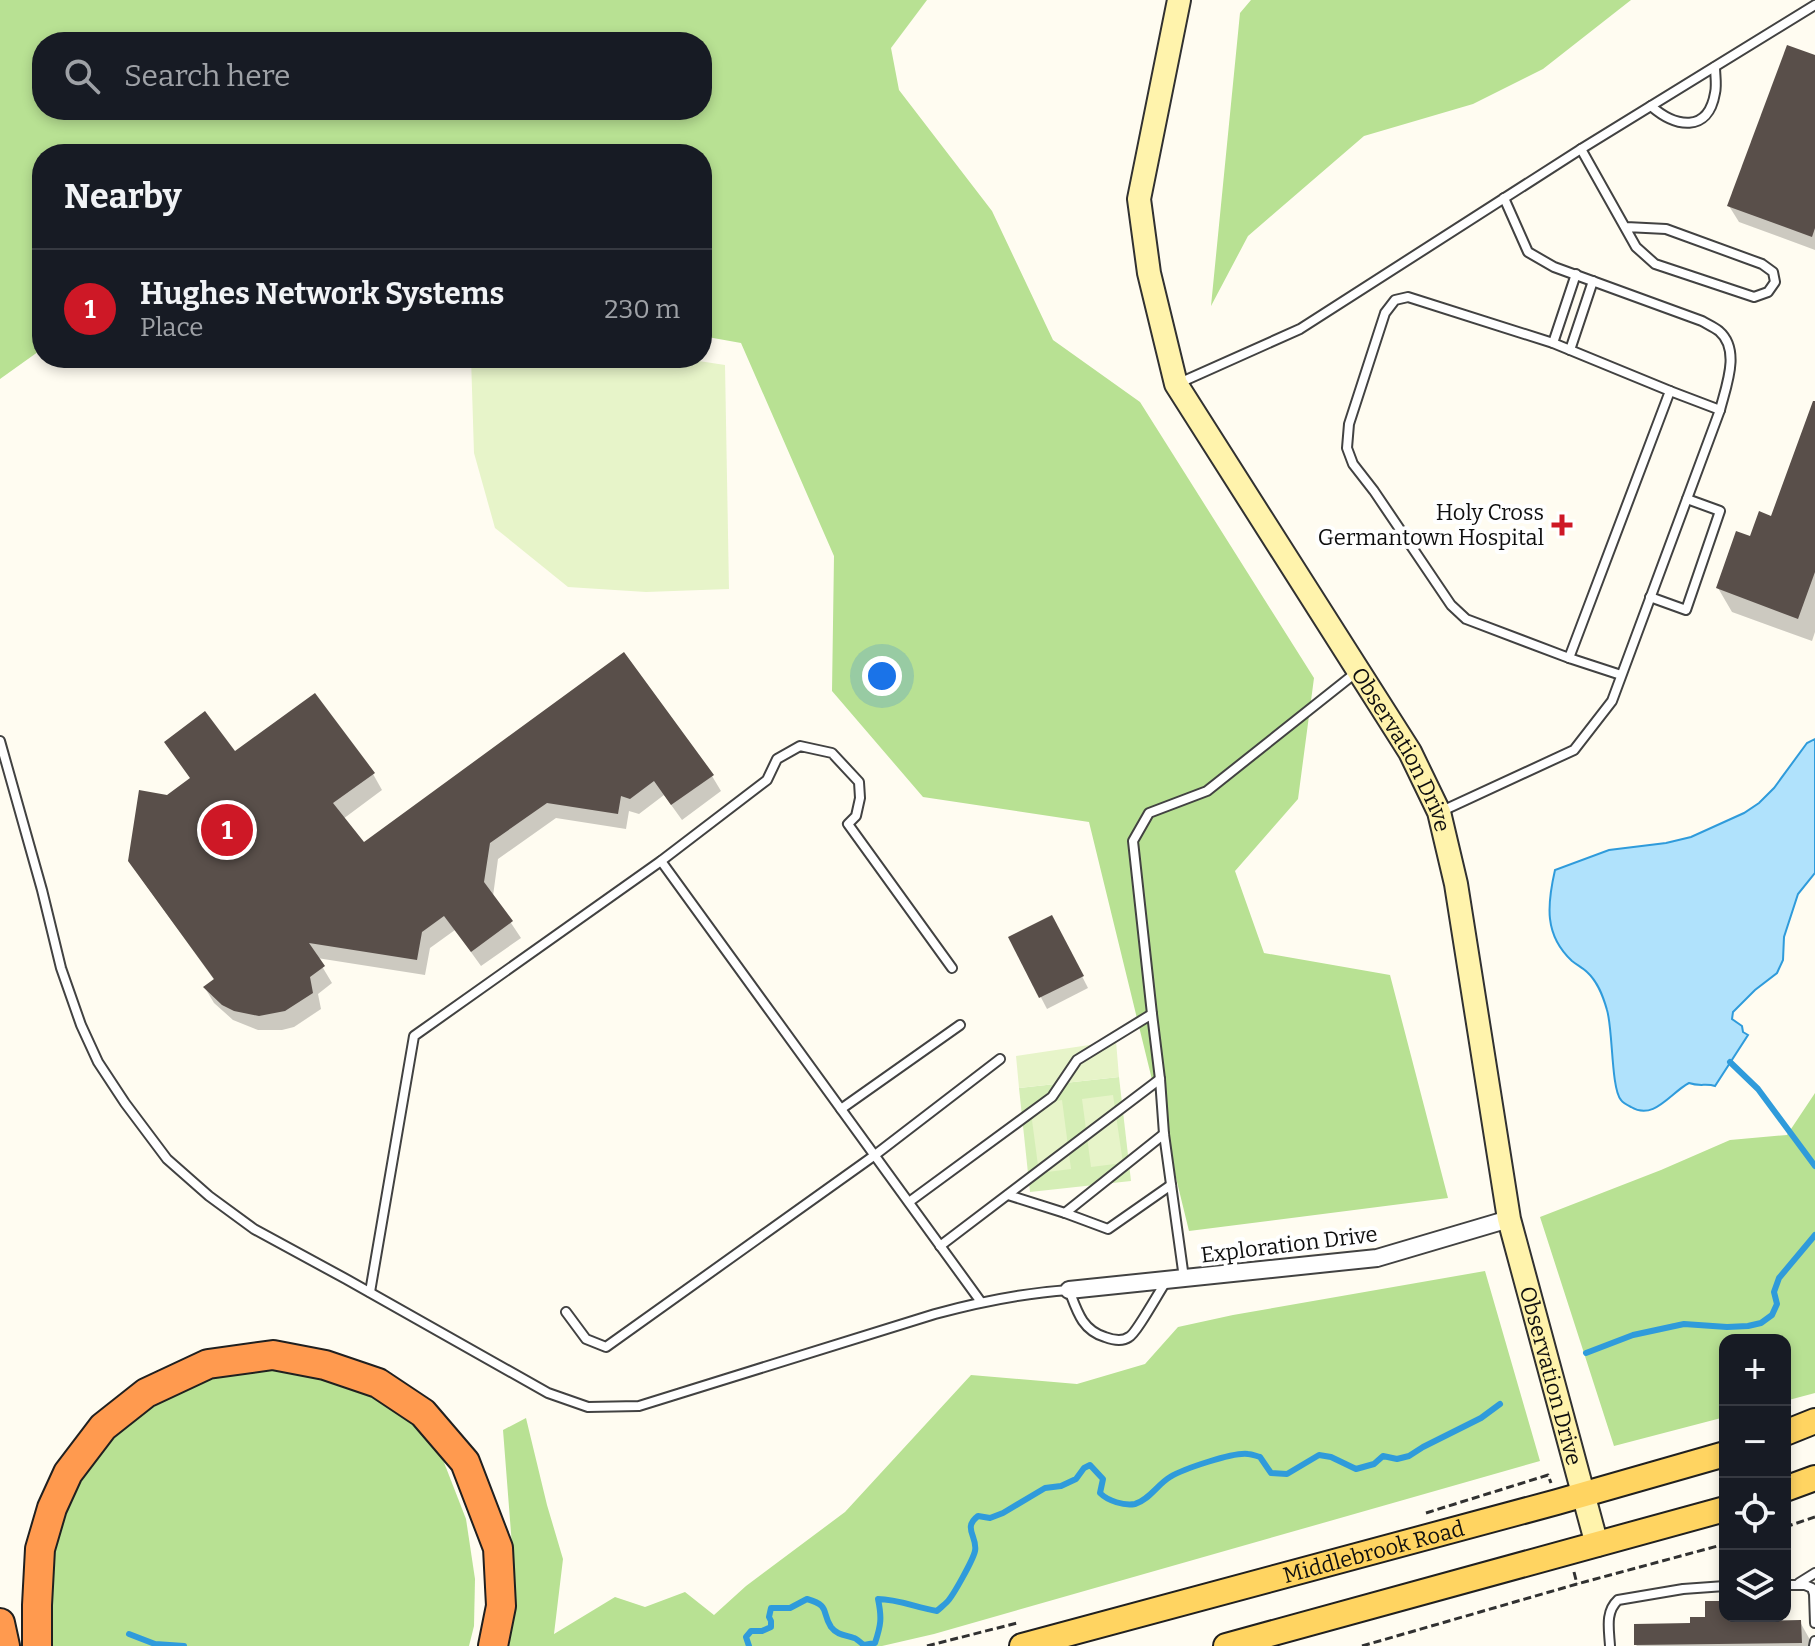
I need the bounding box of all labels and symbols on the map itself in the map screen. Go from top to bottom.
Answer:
place label: Holy Cross Germantown Hospital [1318,499,1544,551]
marker: Holy Cross Germantown Hospital [1551,514,1573,536]
your location [862,656,902,696]
street label: Observation Drive [1345,662,1456,834]
pin: 1 [201,800,253,860]
street label: Exploration Drive [1199,1220,1379,1269]
street label: Observation Drive [1514,1283,1588,1468]
street label: Middlebrook Road [1280,1515,1467,1589]

